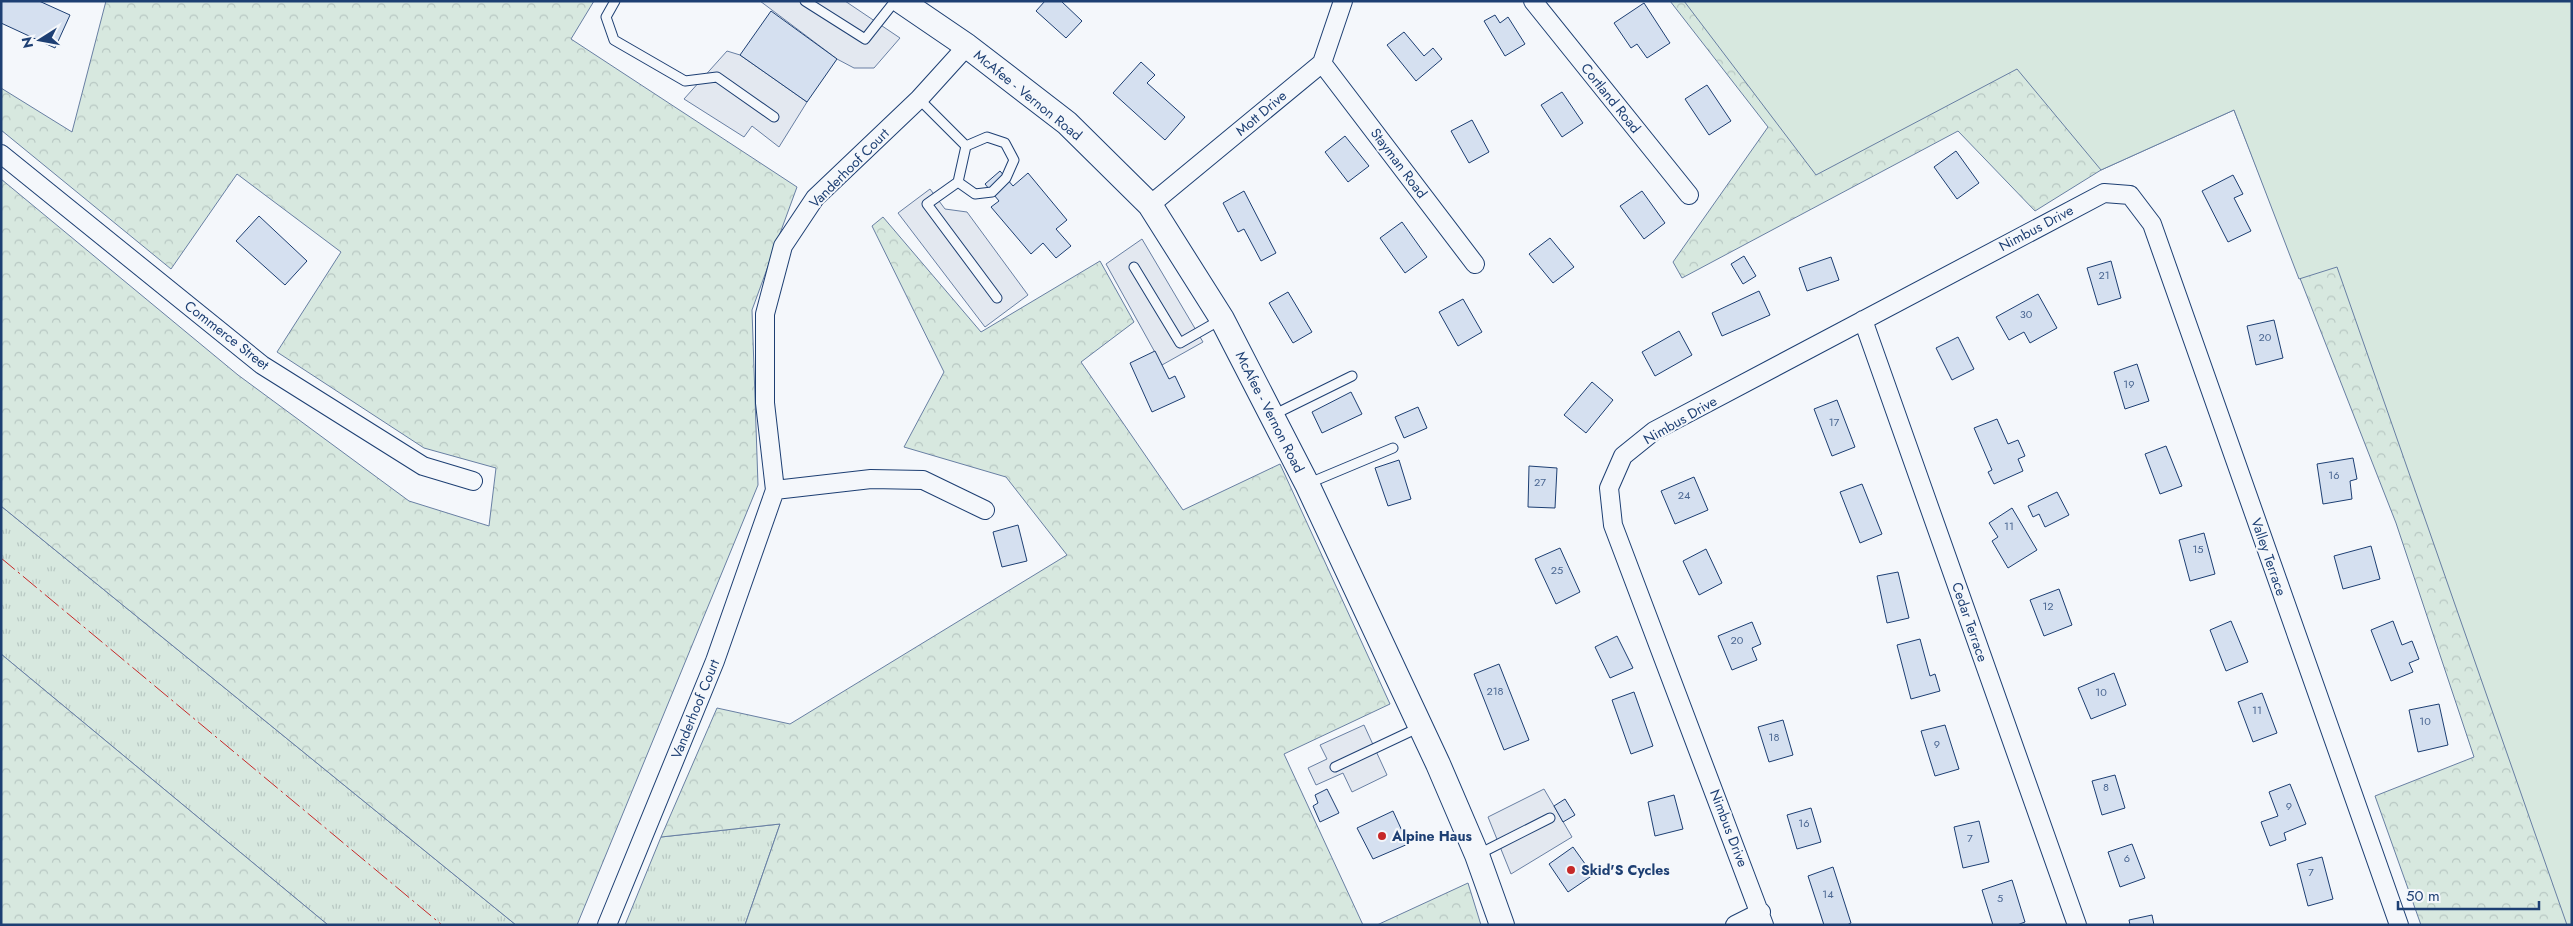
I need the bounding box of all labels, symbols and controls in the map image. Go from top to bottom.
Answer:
north arrow [15,15,65,65]
text: N [16,35,38,50]
street label: McAfee - Vernon Road [970,45,1086,145]
street label: Cortland Road [1576,59,1646,137]
street label: Mott Drive [1231,86,1291,140]
street label: Vanderhoof Court [805,123,894,212]
street label: Stayman Road [1366,124,1432,202]
street label: Nimbus Drive [1995,200,2077,256]
house number: 21 [2098,267,2110,283]
street label: Commerce Street [181,296,274,375]
house number: 30 [2020,306,2033,322]
house number: 20 [2259,329,2272,345]
street label: McAfee - Vernon Road [1231,348,1309,476]
house number: 19 [2123,376,2135,392]
street label: Nimbus Drive [1640,391,1720,449]
house number: 17 [1829,414,1840,430]
house number: 16 [2328,467,2340,483]
house number: 27 [1534,474,1546,490]
house number: 24 [1678,487,1691,503]
street label: Valley Terrace [2246,515,2292,599]
house number: 11 [2004,518,2014,534]
house number: 15 [2192,541,2204,557]
house number: 25 [1551,562,1563,578]
street label: Cedar Terrace [1947,579,1993,665]
house number: 12 [2042,598,2054,614]
house number: 20 [1731,632,1744,648]
street label: Vanderhoof Court [666,656,724,762]
house number: 218 [1486,683,1504,699]
house number: 10 [2095,684,2107,700]
house number: 11 [2252,702,2262,718]
house number: 10 [2419,713,2431,729]
house number: 18 [1769,729,1779,745]
house number: 9 [1934,736,1940,752]
house number: 8 [2103,779,2109,795]
street label: Nimbus Drive [1705,786,1753,870]
house number: 9 [2286,798,2292,814]
house number: 16 [1798,815,1810,831]
place label: Alpine Haus [1391,826,1472,846]
marker: Alpine Haus [1376,830,1388,842]
house number: 7 [1967,830,1973,846]
house number: 6 [2124,850,2130,866]
place label: Skid'S Cycles [1581,860,1670,880]
marker: Skid'S Cycles [1565,864,1577,876]
house number: 7 [2308,864,2314,880]
scale bar [2398,878,2539,910]
text: 50 m [2406,885,2440,907]
house number: 14 [1822,886,1834,902]
house number: 5 [1997,890,2003,906]

